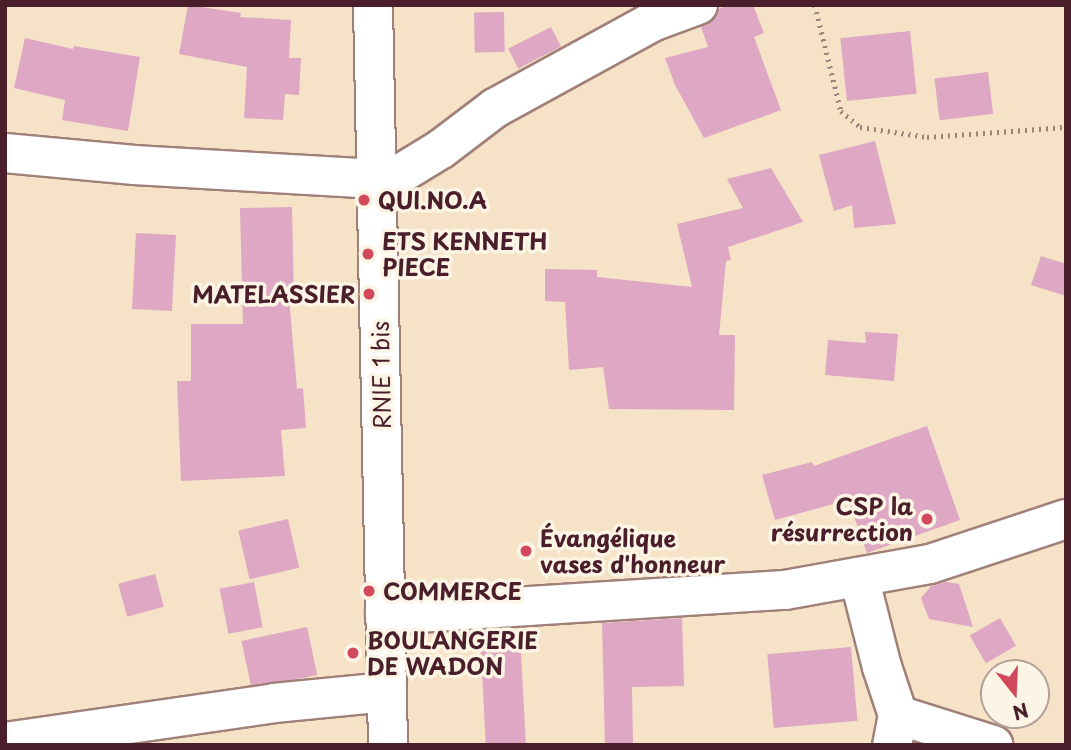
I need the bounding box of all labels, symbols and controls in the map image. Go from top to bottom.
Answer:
place label: QUI.NO.A [378,186,487,214]
marker: QUI.NO.A [356,192,372,208]
place label: ETS KENNETH PIECE [382,227,549,281]
marker: ETS KENNETH PIECE [360,246,376,262]
place label: MATELASSIER [192,280,355,308]
marker: MATELASSIER [361,286,377,302]
street label: RNIE 1 bis [366,320,396,430]
place label: CSP la résurrection [771,492,913,546]
marker: CSP la résurrection [919,511,935,527]
place label: Évangélique vases d'honneur [540,524,725,578]
marker: Évangélique vases d'honneur [518,543,534,559]
place label: COMMERCE [383,577,522,605]
marker: COMMERCE [361,583,377,599]
place label: BOULANGERIE DE WADON [367,626,538,680]
marker: BOULANGERIE DE WADON [345,645,361,661]
north arrow [980,659,1050,729]
text: N [1009,696,1032,728]

